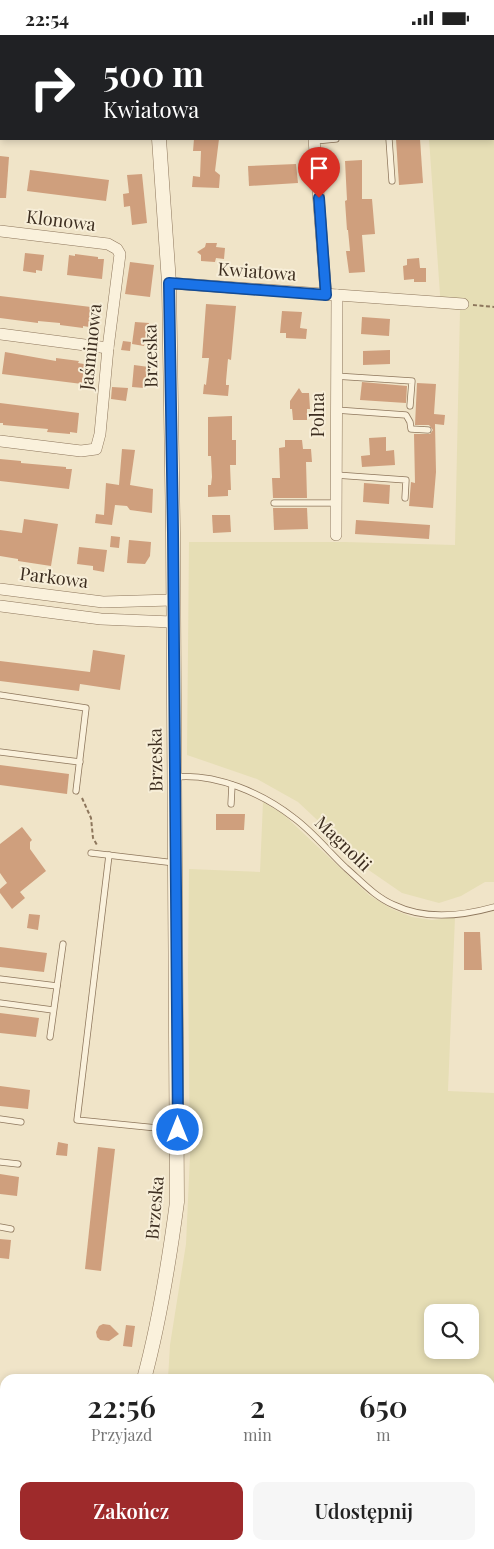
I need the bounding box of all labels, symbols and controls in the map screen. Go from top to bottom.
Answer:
text: 22:54 [25,5,69,31]
text: 500 m [103,49,204,96]
icon: right [20,55,85,120]
text: Kwiatowa [103,94,199,124]
pin [298,147,340,198]
icon: arrive [305,154,333,182]
street label: Klonowa [25,204,97,236]
street label: Kwiatowa [217,256,297,286]
street label: Jaśminowa [73,302,106,392]
street label: Brzeska [137,324,163,388]
street label: Polna [305,393,329,437]
street label: Parkowa [18,561,90,593]
street label: Brzeska [142,728,168,792]
street label: Magnolii [310,810,377,876]
position arrow [151,1103,203,1155]
street label: Brzeska [139,1175,169,1241]
map controls [424,1304,479,1359]
button: search [424,1304,479,1359]
text: 22:56 [87,1386,156,1426]
text: 2 [250,1386,265,1426]
text: 650 [359,1386,408,1426]
text: Przyjazd [91,1424,152,1445]
text: min [243,1424,272,1445]
text: m [376,1424,390,1445]
button: Zakończ [20,1482,243,1540]
button: Udostępnij [253,1482,475,1540]

